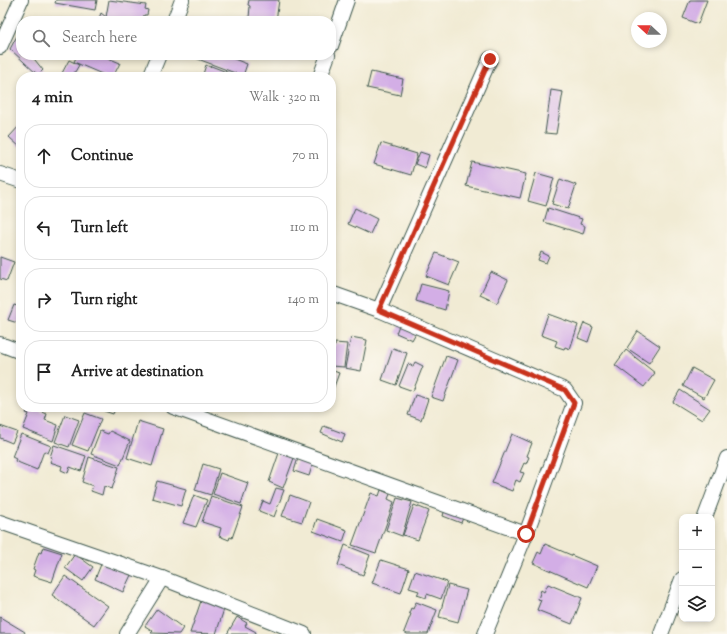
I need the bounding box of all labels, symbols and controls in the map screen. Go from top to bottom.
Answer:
north arrow [631,12,667,48]
search box [16,16,336,60]
icon: search [30,27,52,49]
text: Search here [62,28,137,49]
route end [481,50,499,68]
text: 4 min [32,86,73,110]
text: Walk · 320 m [249,89,320,107]
icon: ahead [33,145,55,167]
text: Continue [71,146,133,167]
text: 70 m [292,147,319,165]
icon: left [33,217,55,239]
text: Turn left [71,218,128,239]
text: 110 m [290,219,319,237]
icon: right [33,289,55,311]
text: Turn right [71,290,137,311]
text: 140 m [288,291,319,309]
icon: arrive [33,361,55,383]
text: Arrive at destination [71,362,204,383]
map controls [679,514,715,622]
button: + [679,514,715,550]
route start [517,525,535,543]
button: − [679,550,715,586]
button: layers [679,586,715,622]

